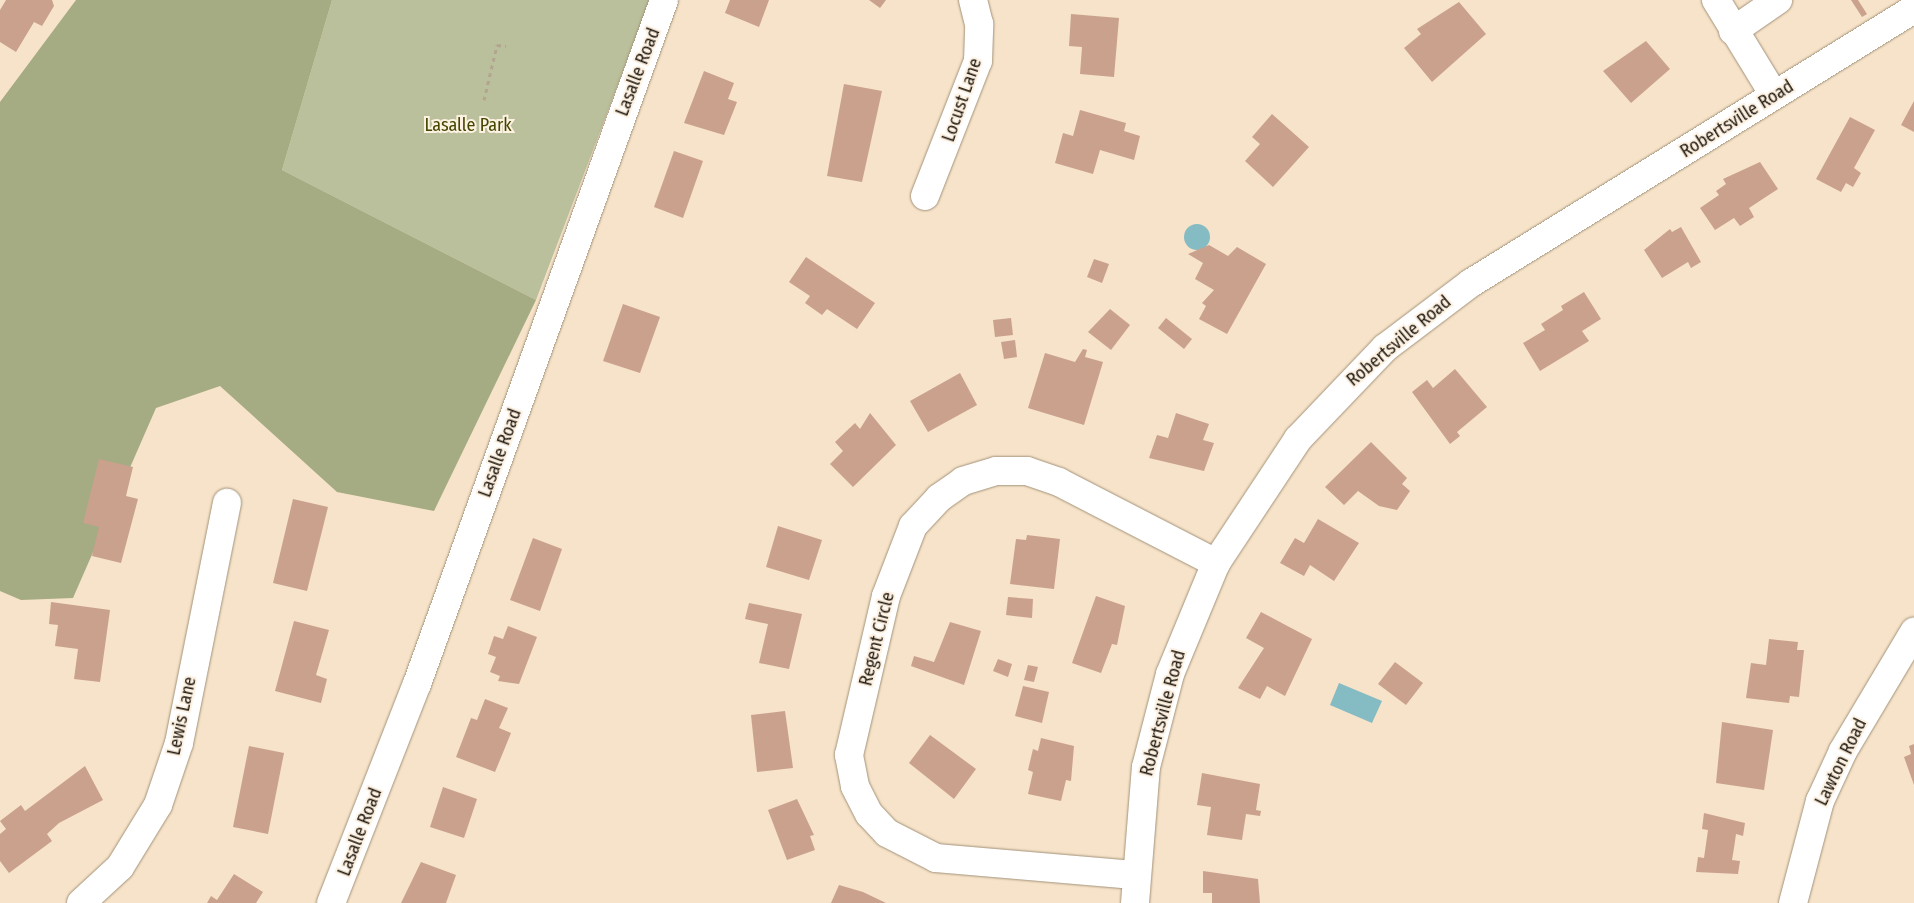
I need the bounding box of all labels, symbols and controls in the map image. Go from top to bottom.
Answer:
street label: Lasalle Road [611,25,665,119]
street label: Locust Lane [938,55,986,145]
street label: Robertsville Road [1676,76,1798,162]
park label: Lasalle Park [424,114,512,136]
street label: Robertsville Road [1342,291,1456,391]
street label: Lasalle Road [474,406,526,500]
street label: Regent Circle [855,590,899,688]
street label: Robertsville Road [1136,648,1190,778]
street label: Lewis Lane [163,675,201,757]
street label: Lawton Road [1811,715,1871,809]
street label: Lasalle Road [333,785,387,879]

